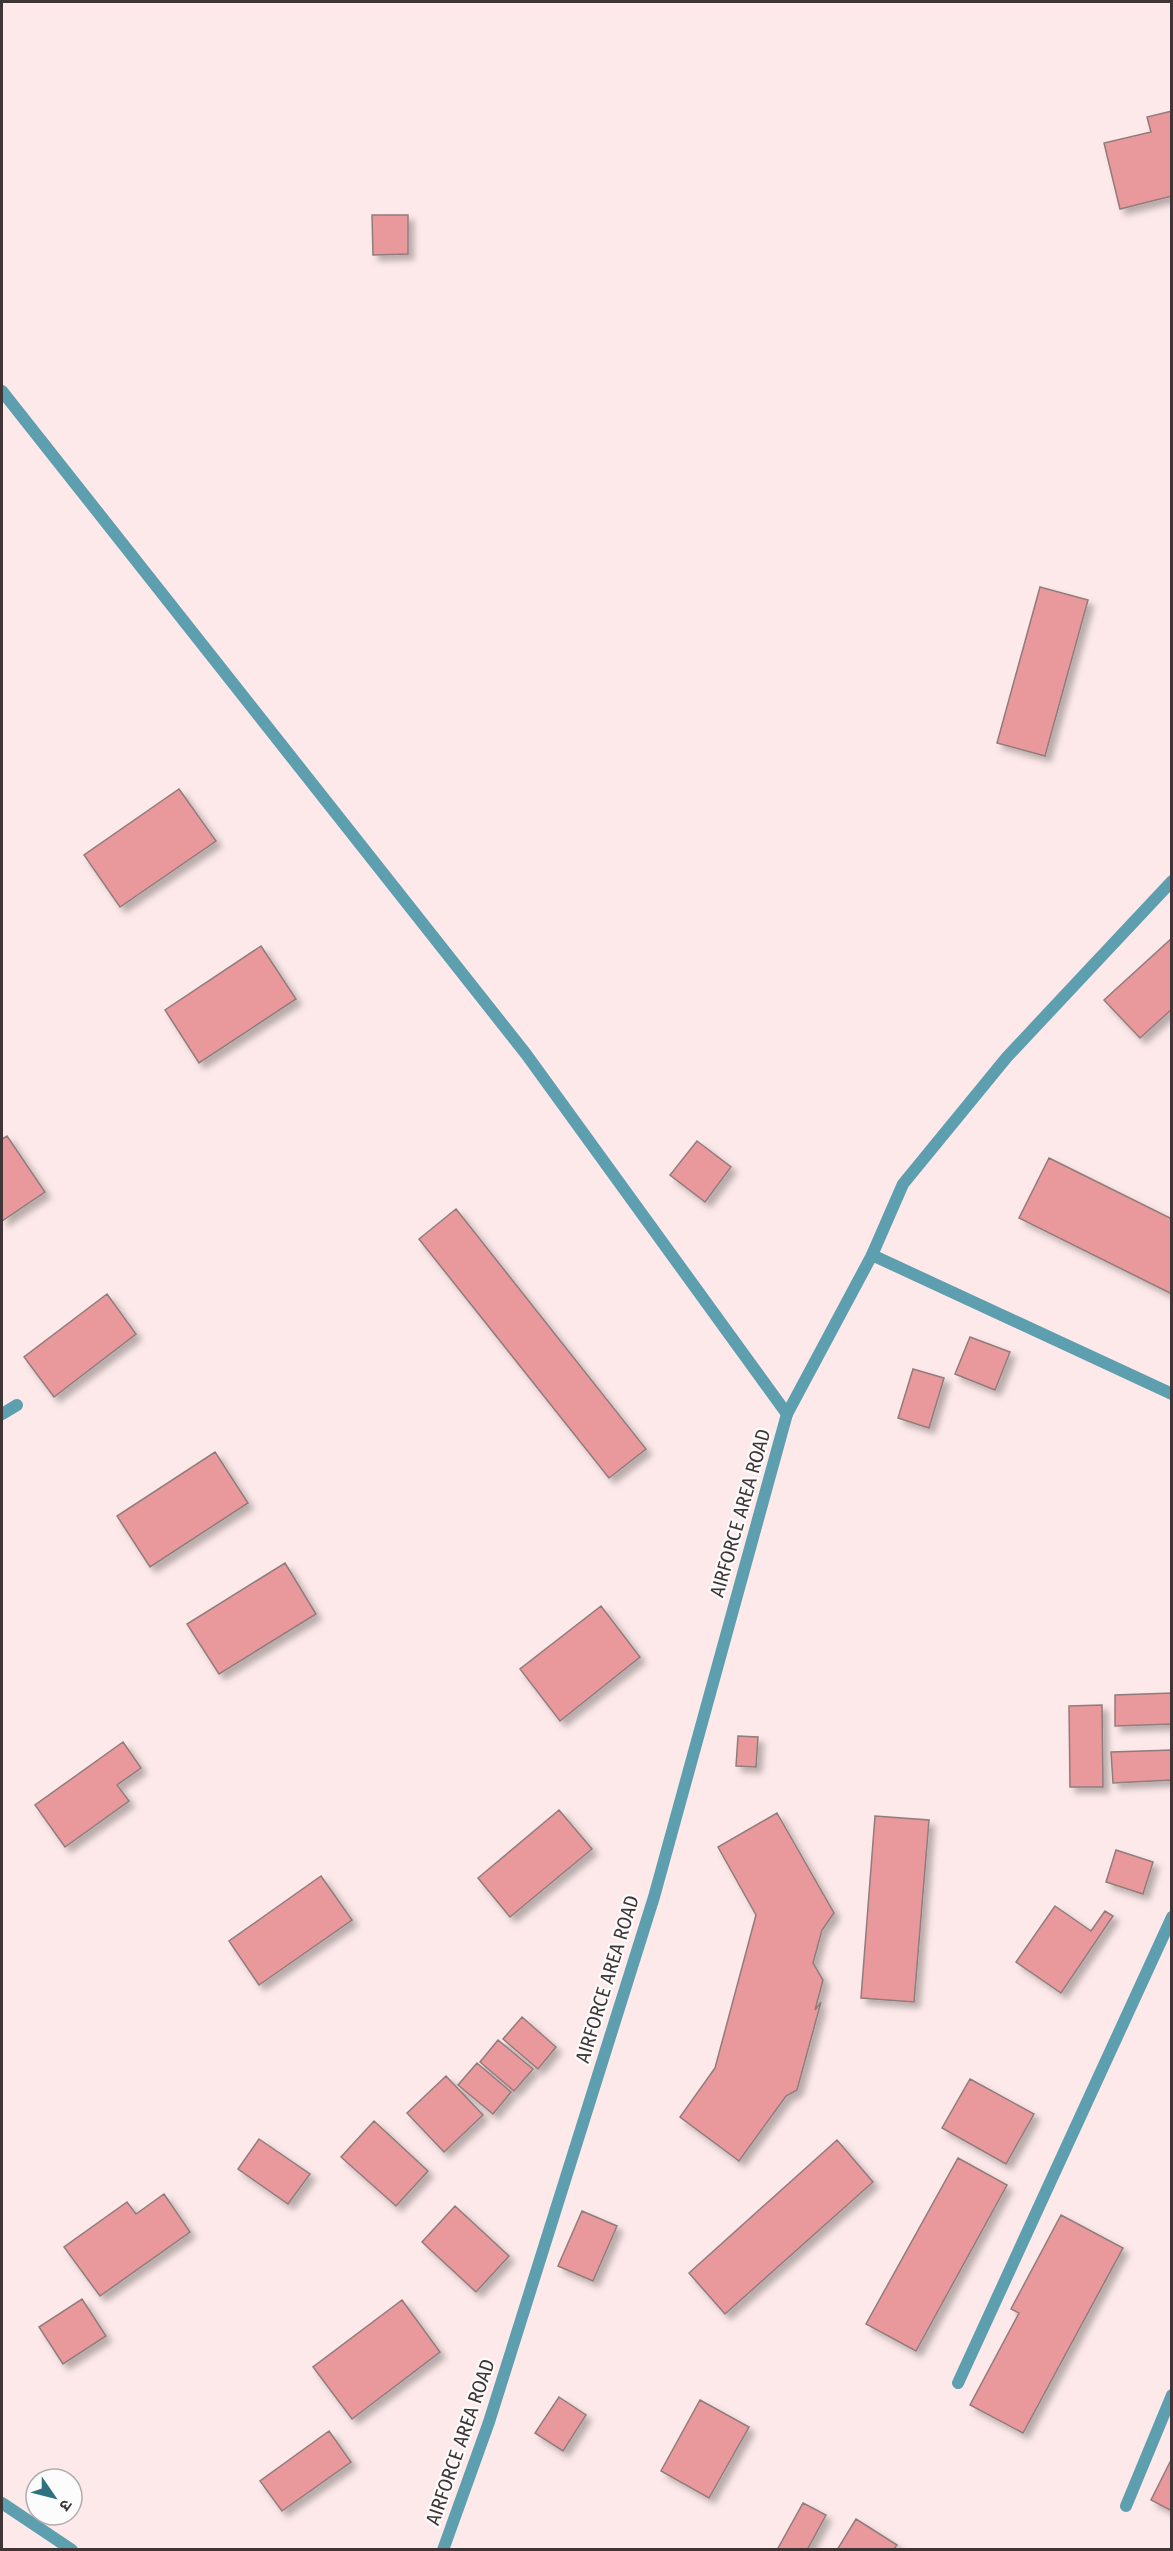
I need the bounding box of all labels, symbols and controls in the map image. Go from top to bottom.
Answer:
street label: AIRFORCE AREA ROAD [705,1426,775,1600]
street label: AIRFORCE AREA ROAD [570,1892,644,2066]
street label: AIRFORCE AREA ROAD [420,2356,500,2528]
north arrow [24,2467,84,2527]
text: उ [55,2496,76,2515]

